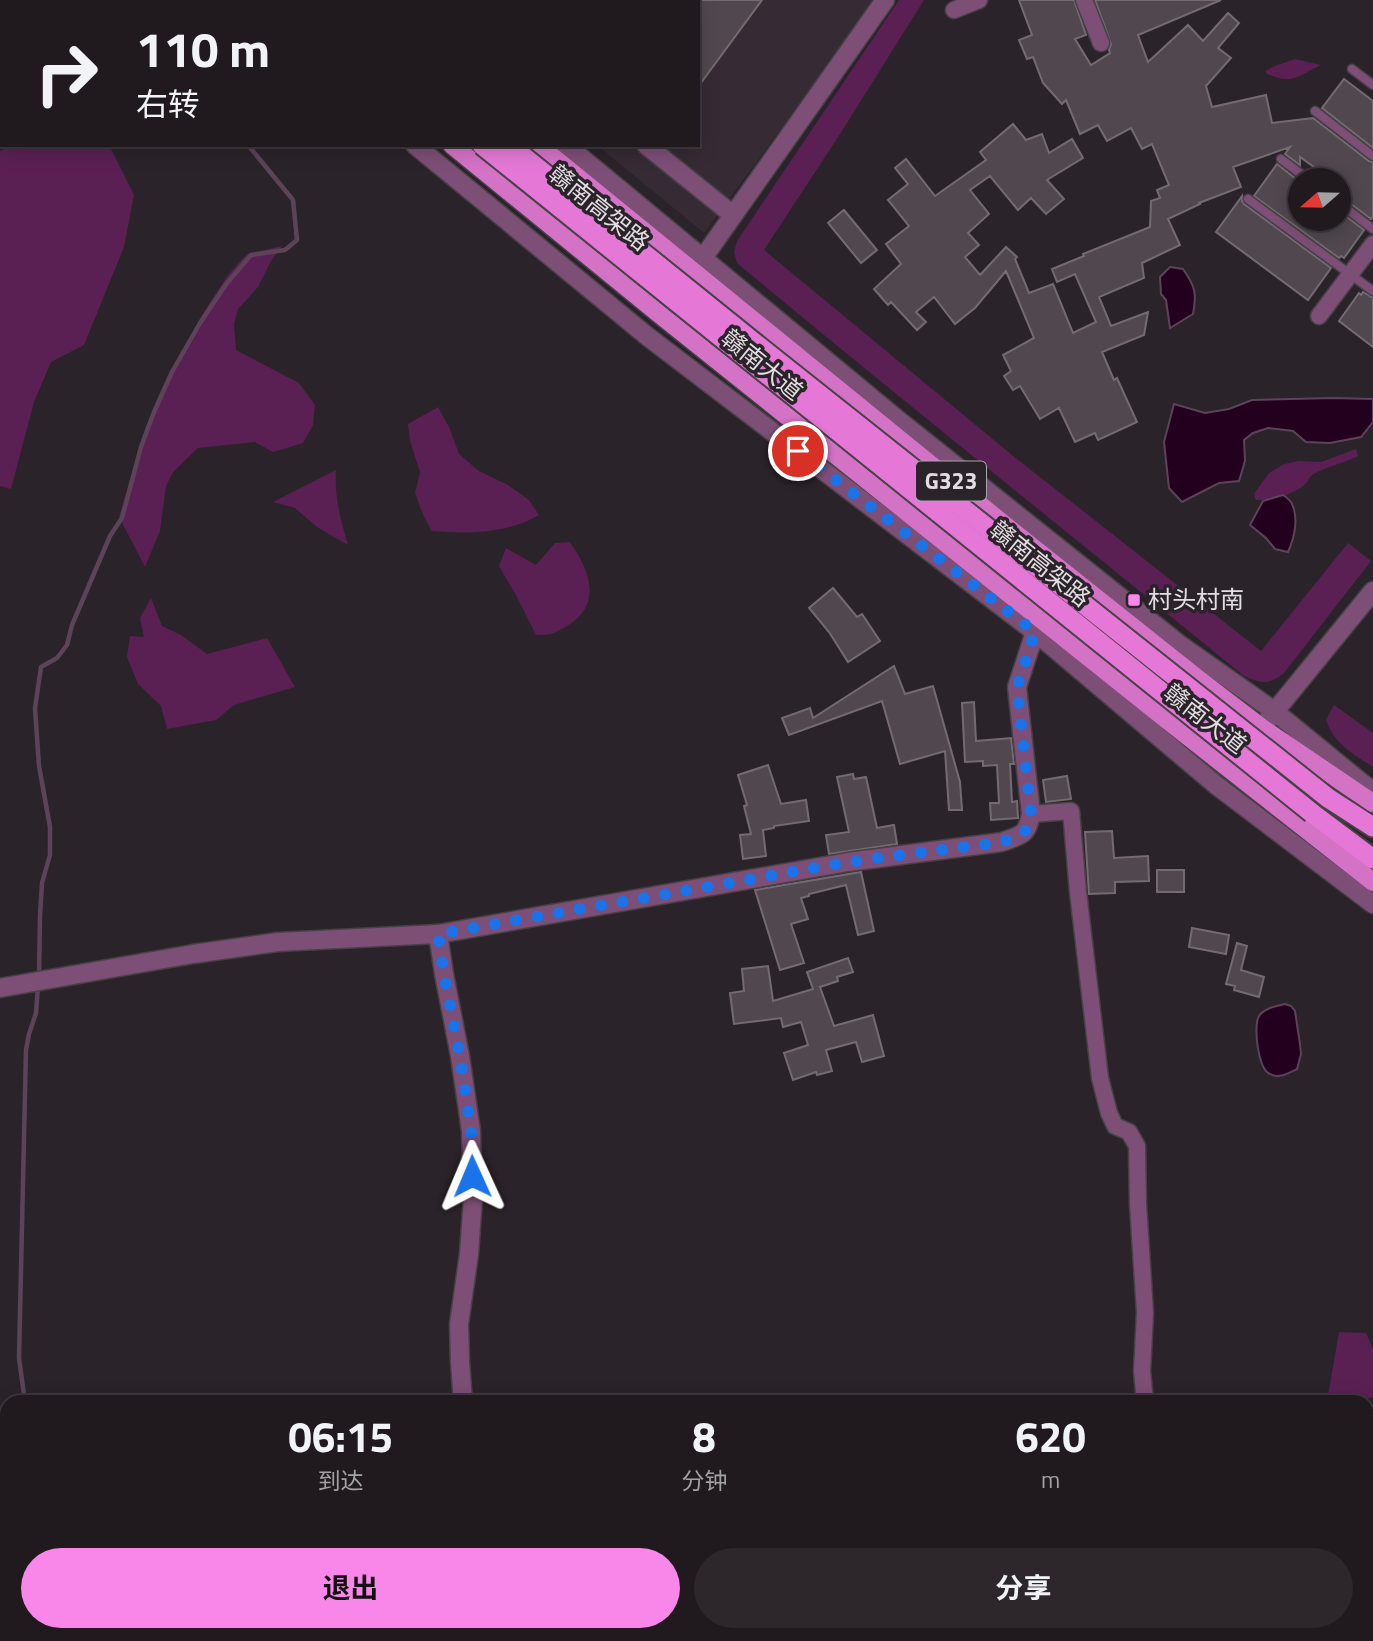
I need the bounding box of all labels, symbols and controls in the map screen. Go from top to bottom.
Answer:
text: 110 m [136,11,270,86]
icon: right [21,28,112,119]
text: 右转 [136,80,200,128]
street label: 赣南高架路 [542,155,658,259]
north arrow [1288,168,1351,231]
map controls [1288,168,1351,231]
street label: 赣南大道 [714,320,811,408]
pin [768,421,828,481]
icon: arrive [779,432,817,470]
road number: G323 [916,461,986,500]
street label: 赣南高架路 [983,511,1099,615]
place label: 村头村南 [1148,581,1244,617]
marker: 村头村南 [1126,592,1142,608]
street label: 赣南大道 [1157,674,1255,762]
position arrow [435,1139,509,1213]
text: 06:15 [288,1404,393,1468]
text: 8 [692,1404,716,1468]
text: 620 [1015,1404,1086,1468]
text: m [1041,1462,1060,1497]
text: 到达 [318,1463,364,1498]
text: 分钟 [681,1463,727,1498]
button: 退出 [21,1548,680,1628]
button: 分享 [694,1548,1353,1628]

